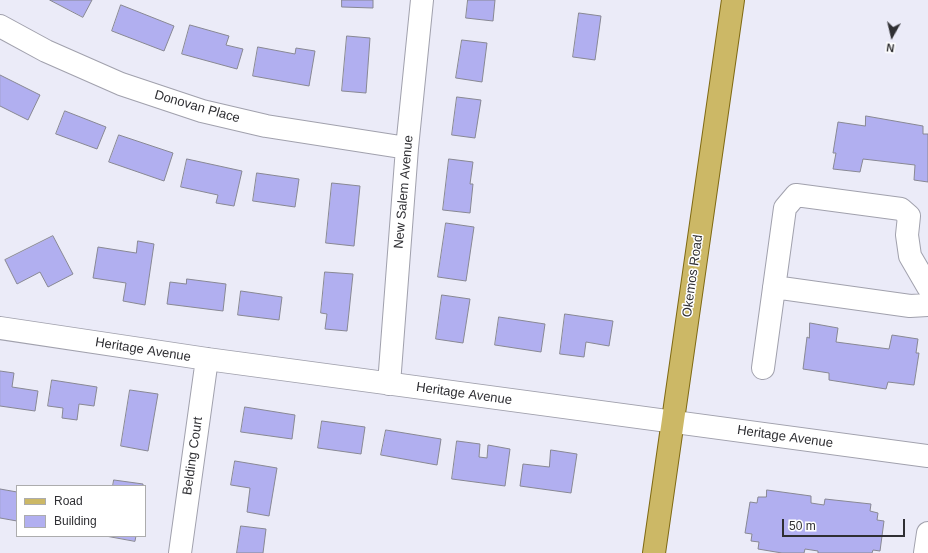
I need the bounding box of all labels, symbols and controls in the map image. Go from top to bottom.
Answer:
north arrow [872,16,912,56]
text: N [886,41,895,54]
street label: Donovan Place [152,87,242,127]
street label: New Salem Avenue [391,135,417,249]
street label: Okemos Road [679,234,707,318]
street label: Heritage Avenue [94,335,192,365]
street label: Heritage Avenue [415,380,513,408]
street label: Belding Court [180,416,206,496]
street label: Heritage Avenue [736,423,834,451]
legend [16,485,146,537]
text: Road [54,494,83,508]
scale bar [784,511,907,537]
text: Building [54,514,97,528]
text: 50 m [789,519,816,533]

